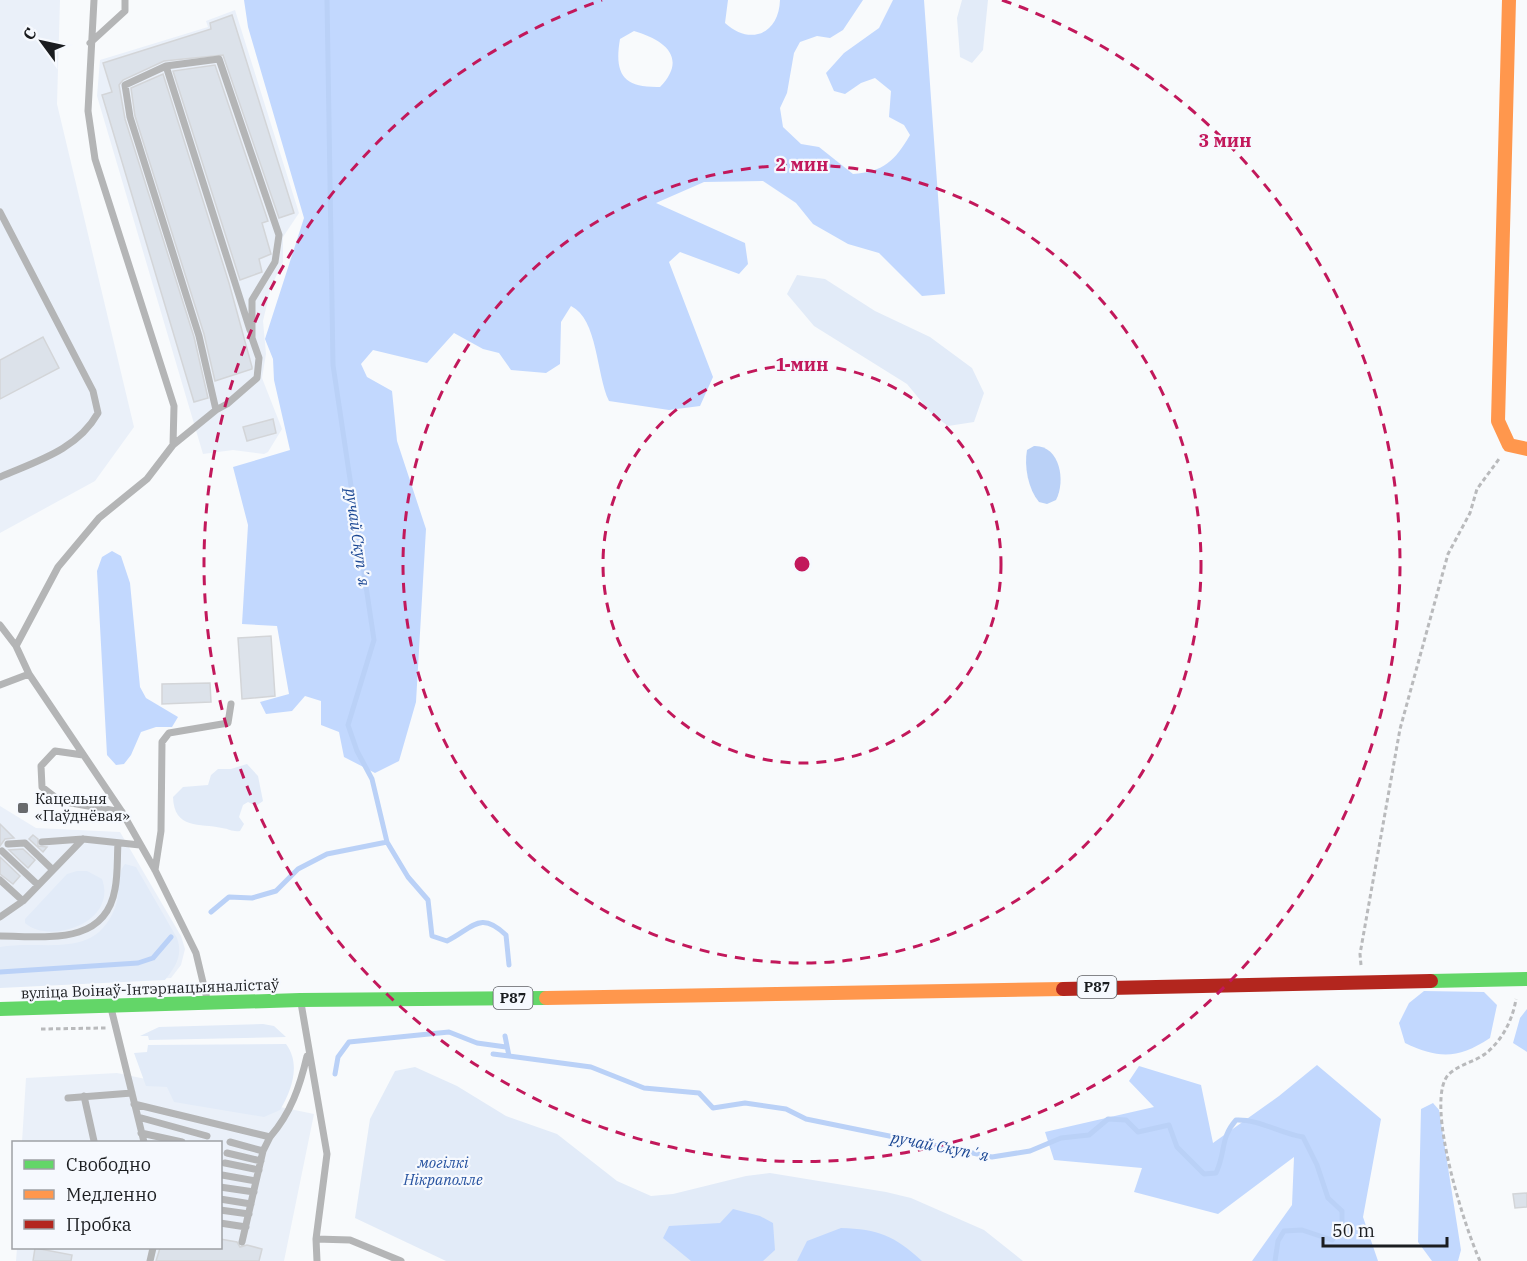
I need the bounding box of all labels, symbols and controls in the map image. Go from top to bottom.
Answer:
north arrow [12,12,72,72]
text: С [18,24,41,44]
text: 3 мин [1199,129,1251,152]
text: 2 мин [776,153,828,176]
text: 1 мин [776,353,828,376]
water label: ручай Скупʼя [341,485,375,588]
centre of rings [792,554,812,574]
place label: Кацельня «Паўднёвая» [35,789,130,825]
marker: Кацельня «Паўднёвая» [16,801,30,815]
street label: вуліца Воінаў-Інтэрнацыяналістаў [21,974,279,1003]
road number: Р87 [1078,976,1116,998]
road number: Р87 [494,987,532,1009]
water label: ручай Скупʼя [888,1126,991,1165]
legend [12,1141,222,1249]
text: Свободно [66,1153,151,1176]
park label: могілкі Нікраполле [402,1153,483,1189]
text: Медленно [66,1183,157,1206]
scale bar [1323,1210,1448,1248]
text: Пробка [66,1213,132,1236]
text: 50 m [1332,1219,1375,1242]

